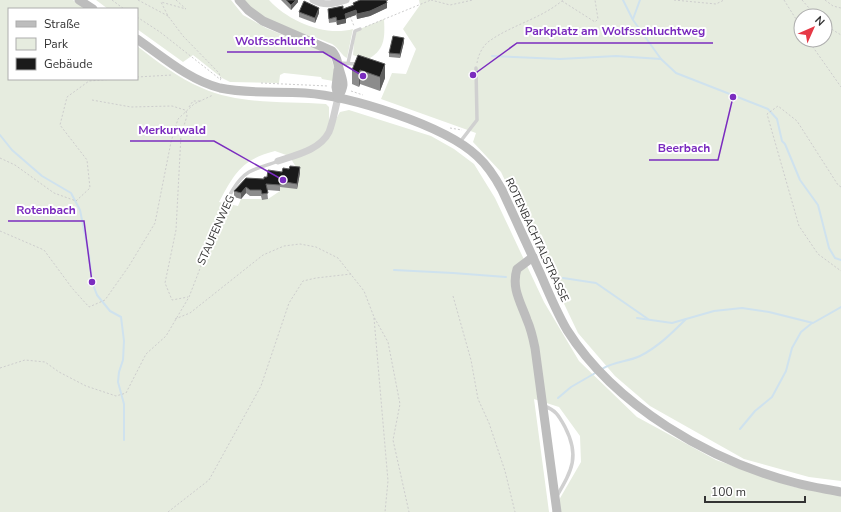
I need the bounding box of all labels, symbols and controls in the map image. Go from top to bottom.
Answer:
legend [8,8,138,80]
north arrow [793,8,833,48]
text: N [812,13,828,29]
text: Straße [44,16,80,32]
callout: Parkplatz am Wolfsschluchtweg [517,19,713,43]
text: Parkplatz am Wolfsschluchtweg [525,23,705,39]
callout: Wolfsschlucht [227,28,323,52]
text: Wolfsschlucht [235,33,315,49]
text: Park [44,36,69,52]
text: Gebäude [44,56,93,72]
callout: Merkurwald [130,117,214,141]
text: Merkurwald [138,122,206,138]
callout: Beerbach [649,136,718,160]
text: Beerbach [658,140,710,156]
street label: ROTENBACHTALSTRASSE [502,175,572,305]
street label: STAUFENWEG [194,192,238,268]
callout: Rotenbach [8,197,84,221]
text: Rotenbach [16,202,76,218]
scale bar [705,478,805,504]
text: 100 m [711,484,746,500]

